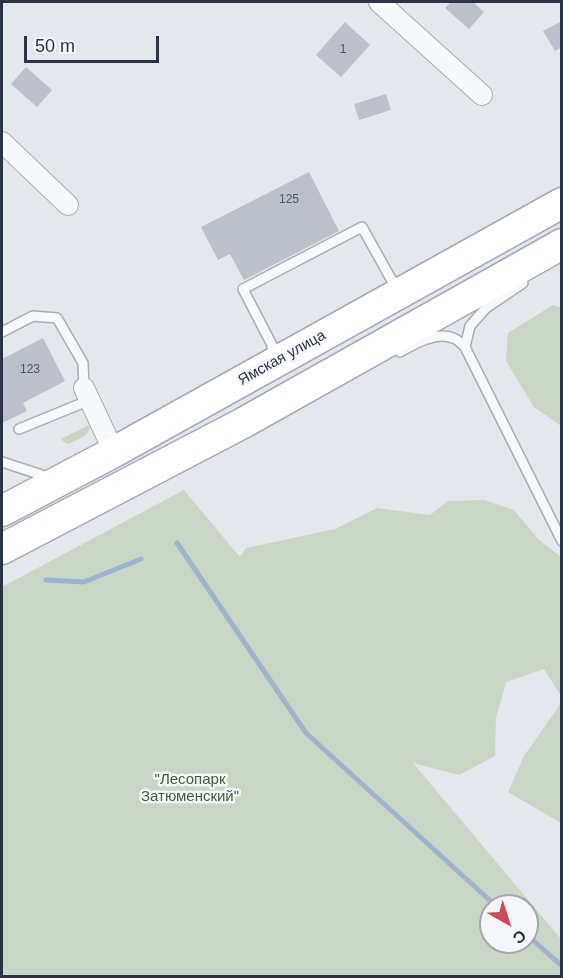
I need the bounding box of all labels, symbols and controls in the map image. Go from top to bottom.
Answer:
scale bar [27,24,162,62]
text: 50 m [35,36,75,56]
house number: 1 [340,43,346,57]
house number: 125 [279,193,299,207]
street label: Ямская улица [235,327,329,389]
house number: 123 [20,363,40,377]
park label: "Лесопарк Затюменский" [141,771,239,806]
north arrow [479,894,539,954]
text: С [510,927,529,947]

